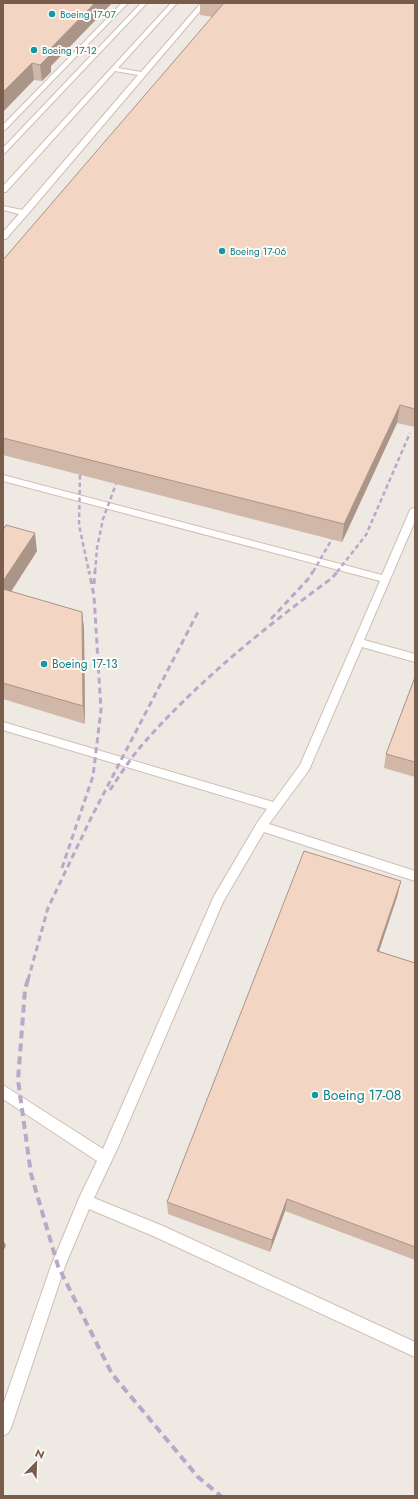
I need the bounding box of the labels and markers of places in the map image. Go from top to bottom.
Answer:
place label: Boeing 17-07 [60,7,117,22]
marker: Boeing 17-07 [47,9,57,19]
place label: Boeing 17-12 [42,43,97,58]
marker: Boeing 17-12 [29,45,39,55]
place label: Boeing 17-06 [230,244,287,259]
marker: Boeing 17-06 [217,246,227,256]
place label: Boeing 17-13 [52,655,118,673]
marker: Boeing 17-13 [39,659,49,669]
place label: Boeing 17-08 [323,1085,401,1105]
marker: Boeing 17-08 [310,1090,320,1100]

